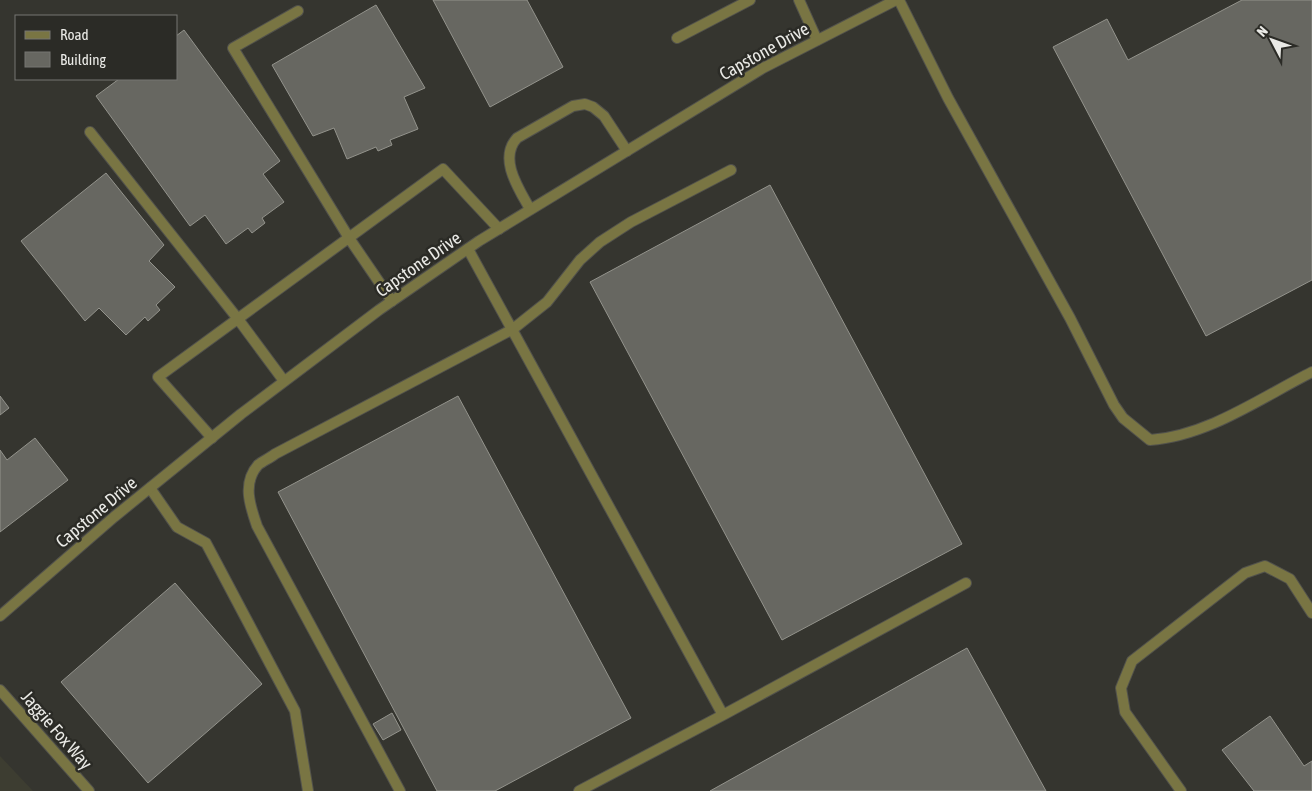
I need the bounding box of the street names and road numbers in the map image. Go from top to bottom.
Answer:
street label: Capstone Drive [716,18,812,84]
street label: Capstone Drive [371,227,465,301]
street label: Capstone Drive [51,472,141,552]
street label: Jaggie Fox Way [17,686,97,774]

